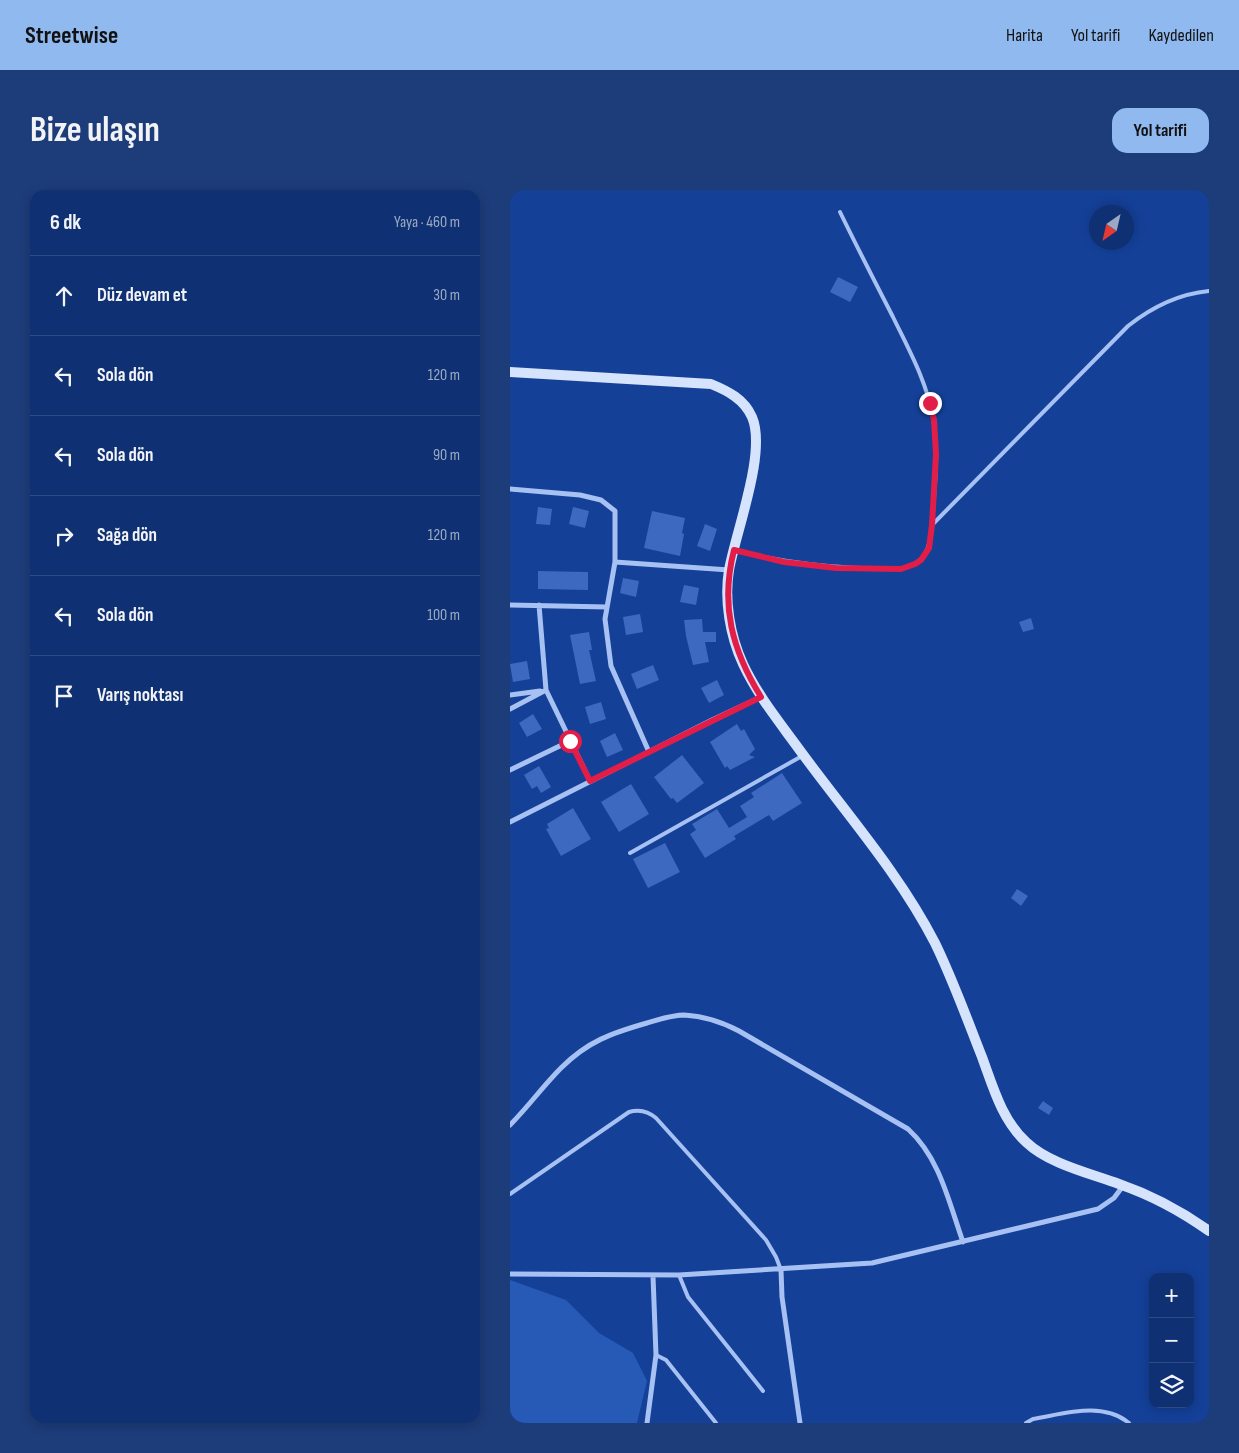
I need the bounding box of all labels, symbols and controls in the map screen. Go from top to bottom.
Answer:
text: Streetwise [25,21,118,50]
text: Harita [1006,25,1043,46]
text: Yol tarifi [1071,25,1120,46]
text: Kaydedilen [1148,25,1214,46]
button: Yol tarifi [1112,108,1209,153]
text: Bize ulaşın [30,109,160,152]
north arrow [1089,205,1134,250]
text: 6 dk [50,210,81,235]
text: Yaya · 460 m [394,213,460,232]
icon: ahead [50,282,78,310]
text: Düz devam et [97,284,187,307]
text: 30 m [433,286,460,305]
icon: left [50,362,78,390]
text: Sola dön [97,364,153,387]
text: 120 m [428,366,460,385]
route end [919,392,942,415]
icon: left [50,442,78,470]
text: Sola dön [97,444,153,467]
text: 90 m [433,446,460,465]
icon: right [50,522,78,550]
text: Sağa dön [97,524,157,547]
text: 120 m [428,526,460,545]
icon: left [50,602,78,630]
text: Sola dön [97,604,153,627]
text: 100 m [427,606,460,625]
icon: arrive [50,682,78,710]
text: Varış noktası [97,684,183,707]
route start [559,730,582,753]
map controls [1149,1273,1194,1408]
button: + [1149,1273,1194,1318]
button: − [1149,1318,1194,1363]
button: layers [1149,1363,1194,1408]

